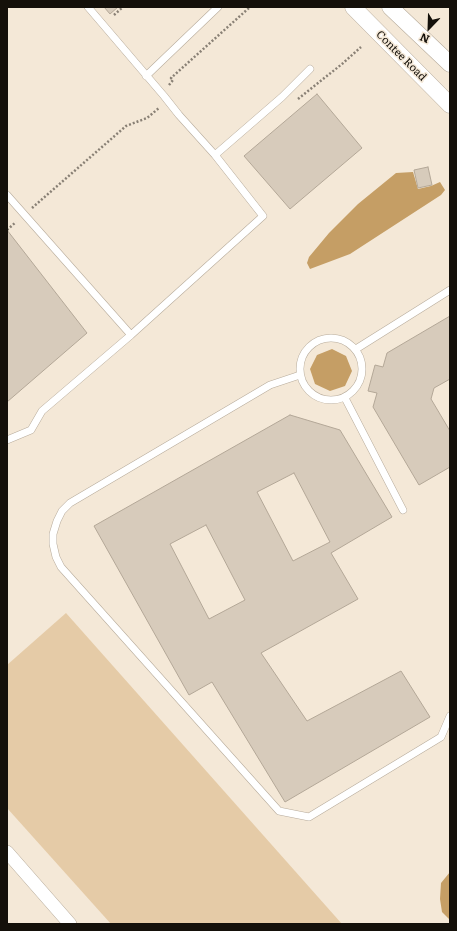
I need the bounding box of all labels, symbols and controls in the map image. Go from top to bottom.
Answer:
north arrow [409,8,449,48]
street label: Contee Road [373,28,429,84]
text: N [417,30,432,48]

